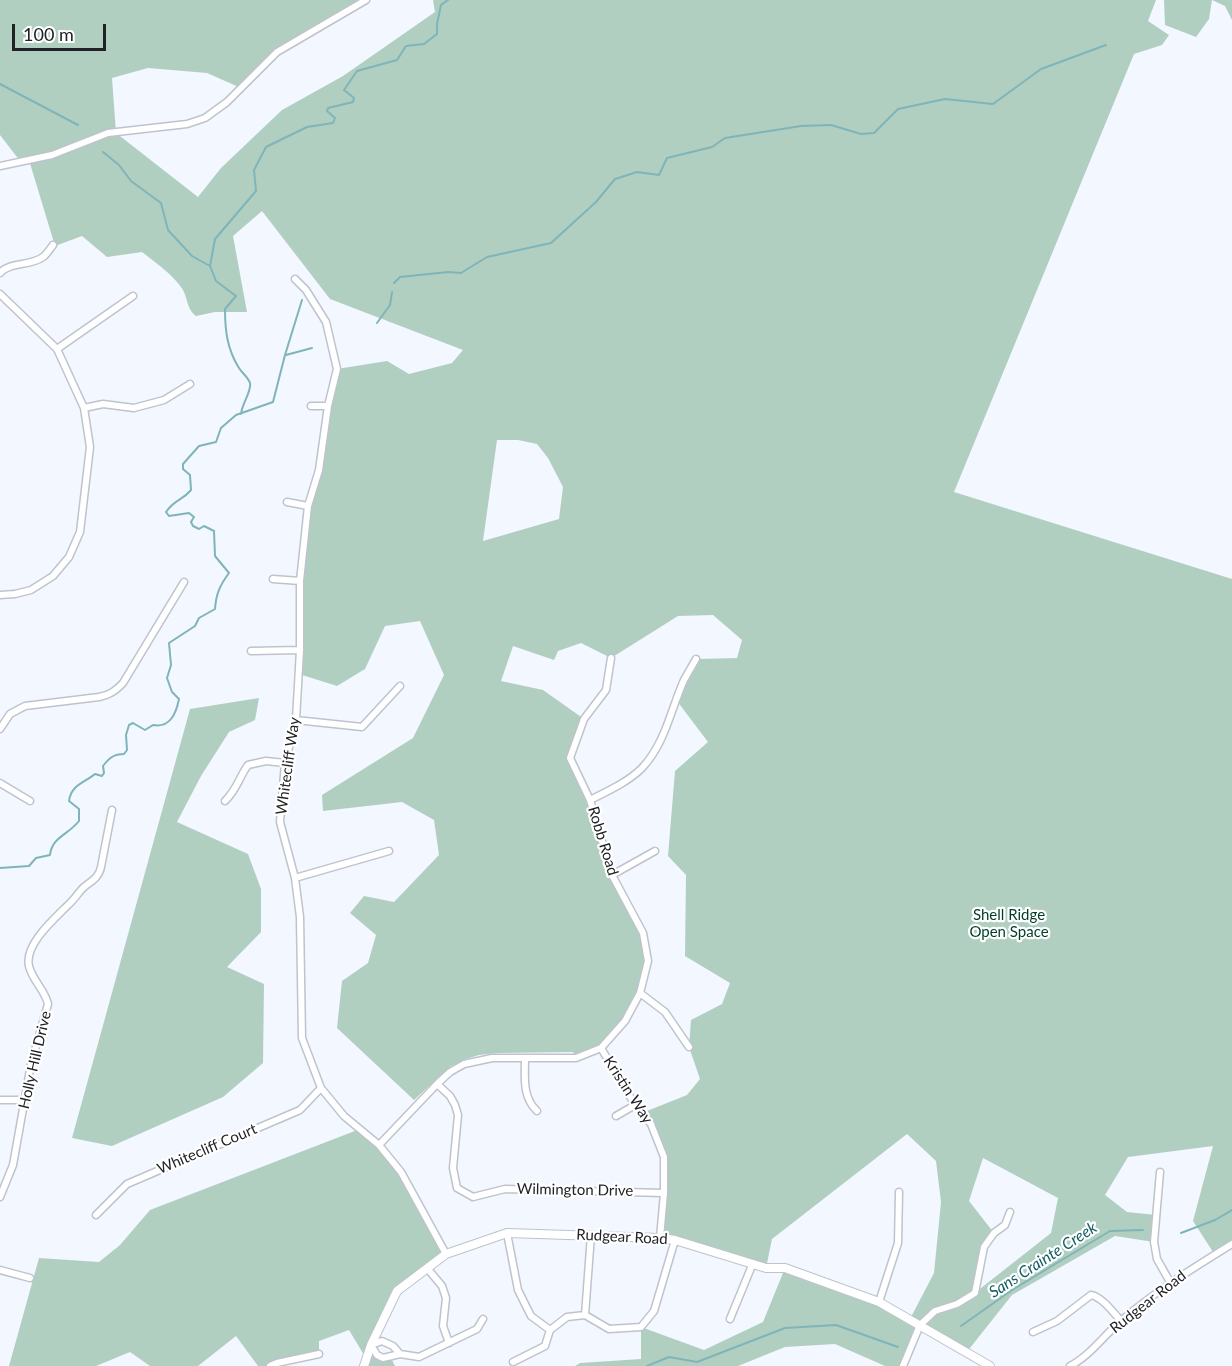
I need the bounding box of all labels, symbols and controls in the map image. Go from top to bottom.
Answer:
scale bar [15,12,110,50]
text: 100 m [23,23,74,45]
street label: Whitecliff Way [272,716,304,816]
street label: Robb Road [584,804,622,878]
park label: Shell Ridge Open Space [969,906,1049,941]
street label: Holly Hill Drive [15,1009,55,1111]
street label: Kristin Way [600,1053,656,1127]
street label: Whitecliff Court [155,1120,259,1178]
street label: Wilmington Drive [517,1180,633,1200]
water label: Sans Crainte Creek [985,1218,1101,1302]
street label: Rudgear Road [576,1226,668,1248]
street label: Rudgear Road [1106,1267,1190,1337]

